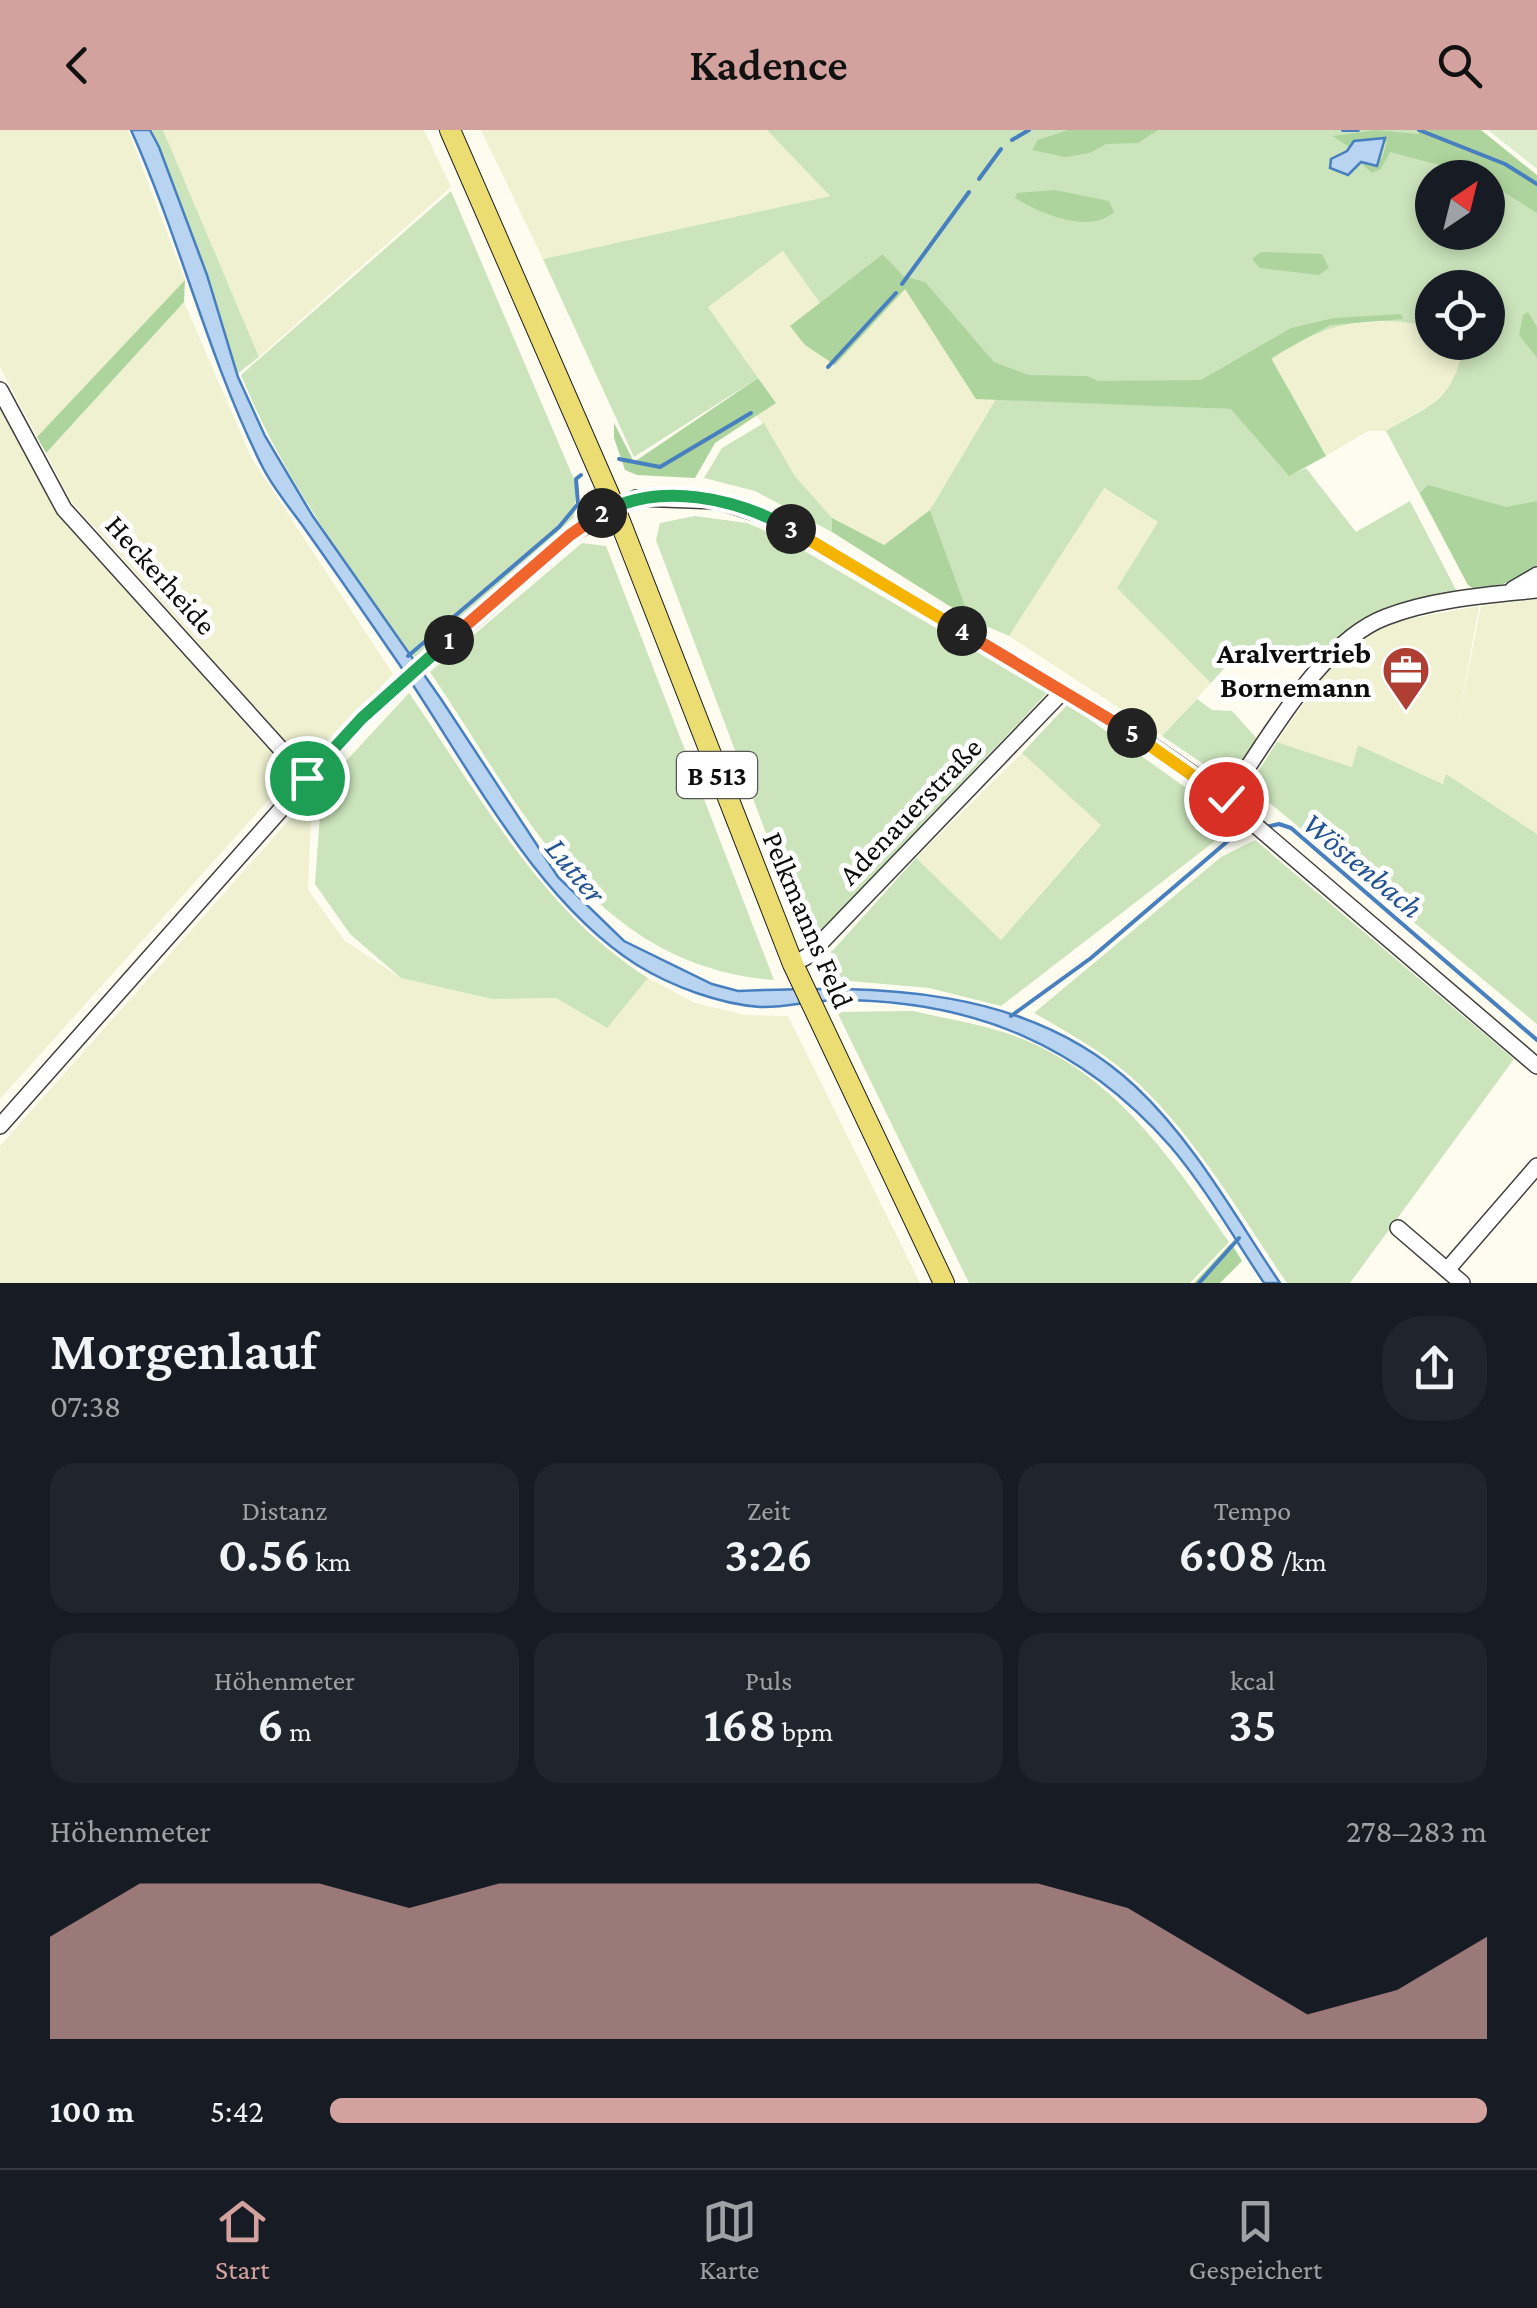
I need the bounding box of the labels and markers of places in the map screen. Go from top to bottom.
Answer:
pin: 2 [577,488,627,538]
pin: 3 [766,504,816,554]
pin: 4 [937,606,987,656]
pin: 1 [424,615,474,665]
place label: Aralvertrieb Bornemann [1216,636,1371,703]
office icon: Aralvertrieb Bornemann [1380,644,1432,712]
pin: 5 [1107,708,1157,758]
pin [265,736,350,821]
pin [1184,757,1269,842]

